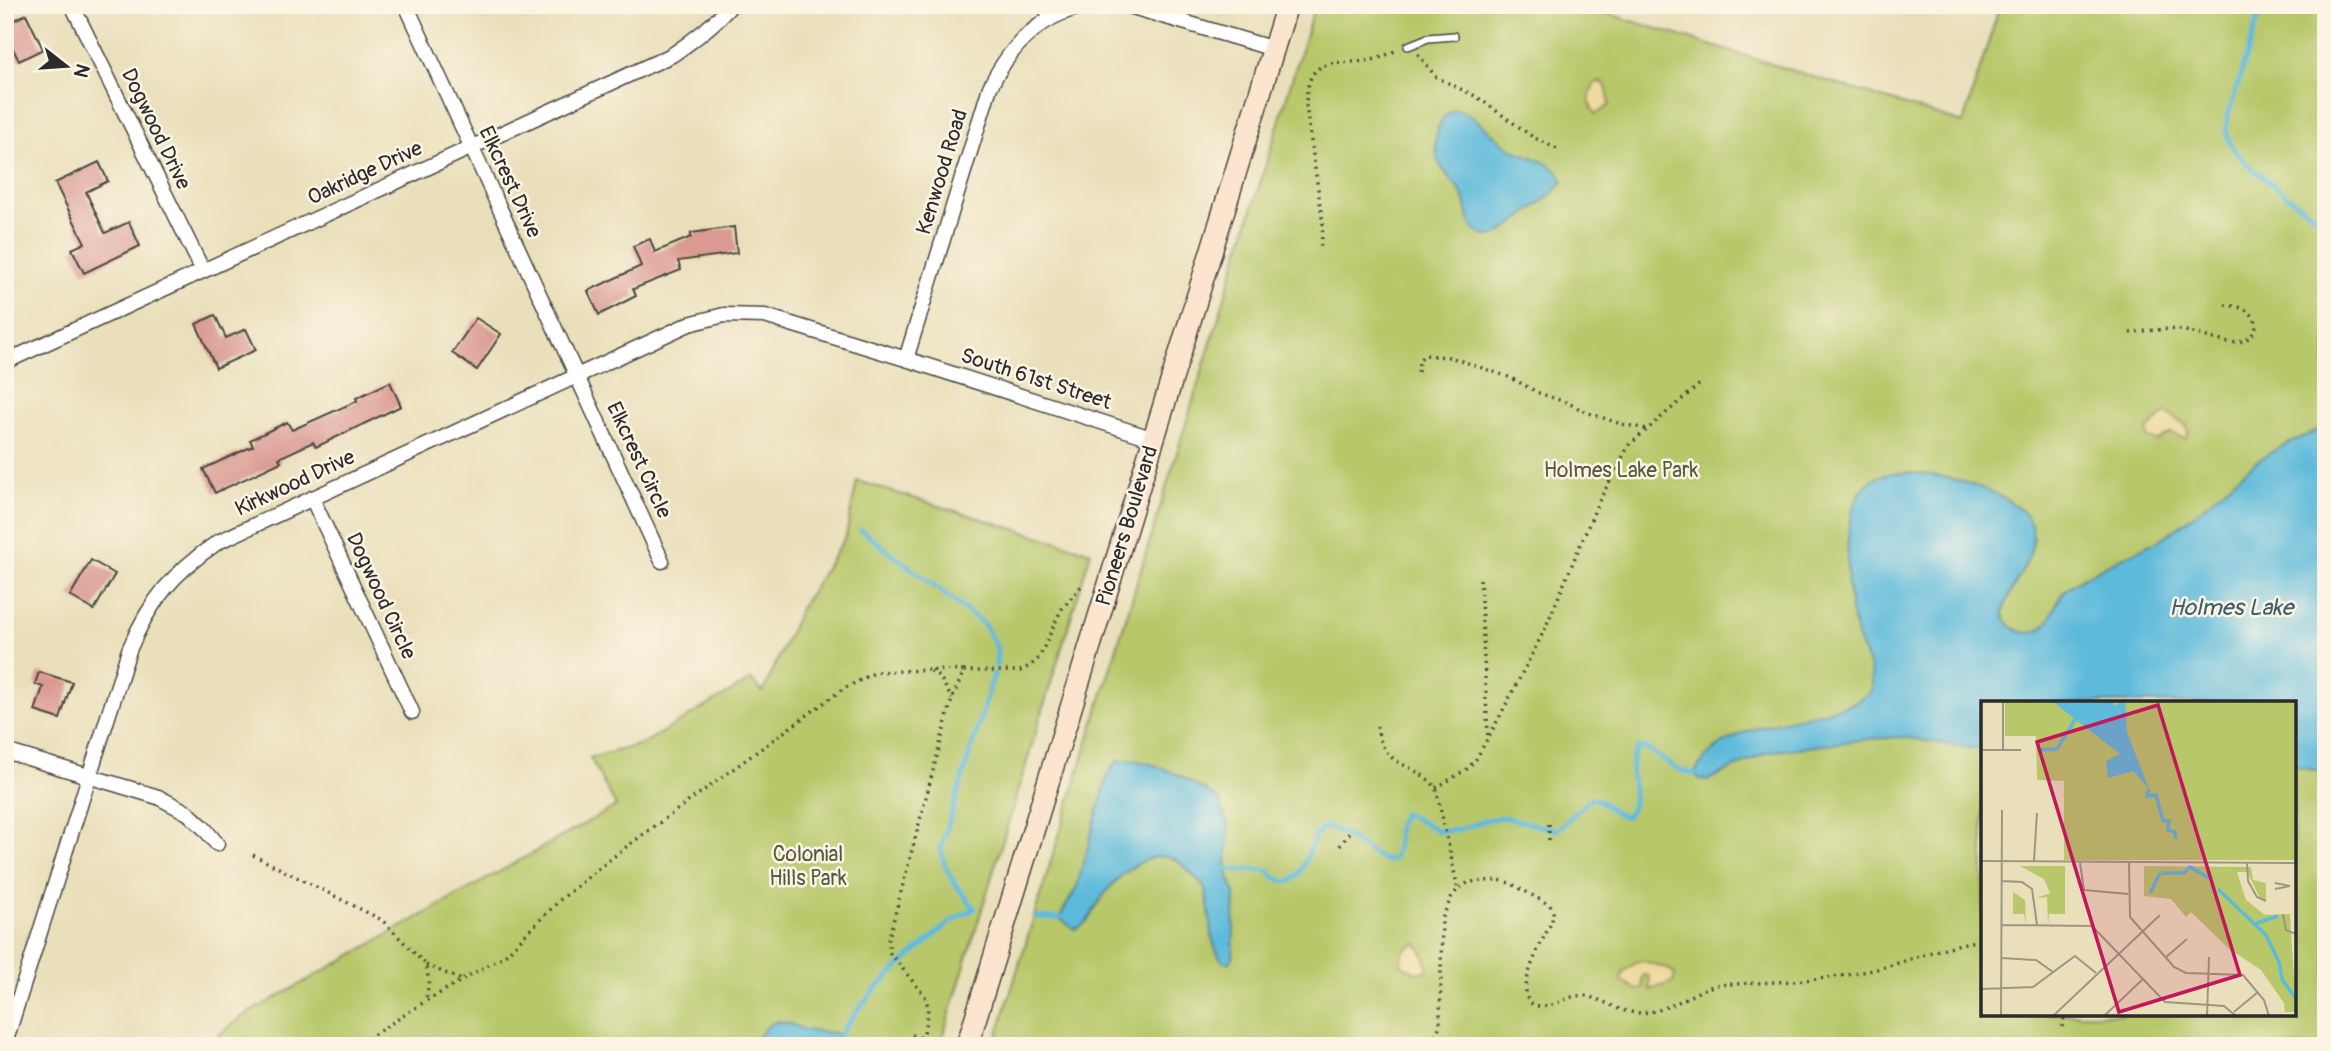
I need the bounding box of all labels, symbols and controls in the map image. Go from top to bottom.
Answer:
north arrow [32,32,102,102]
text: N [68,61,95,80]
street label: Dogwood Drive [115,64,197,195]
street label: Kenwood Road [910,106,974,238]
street label: Elkcrest Drive [472,122,548,243]
street label: Oakridge Drive [303,134,427,211]
street label: South 61st Street [957,342,1115,416]
street label: Elkcrest Circle [600,397,678,523]
street label: Kirkwood Drive [231,443,360,523]
street label: Pioneers Boulevard [1090,443,1164,609]
park label: Holmes Lake Park [1544,457,1699,484]
street label: Dogwood Circle [340,528,422,664]
water label: Holmes Lake [2169,593,2296,622]
inset map [1981,701,2296,1016]
park label: Colonial Hills Park [769,841,847,892]

